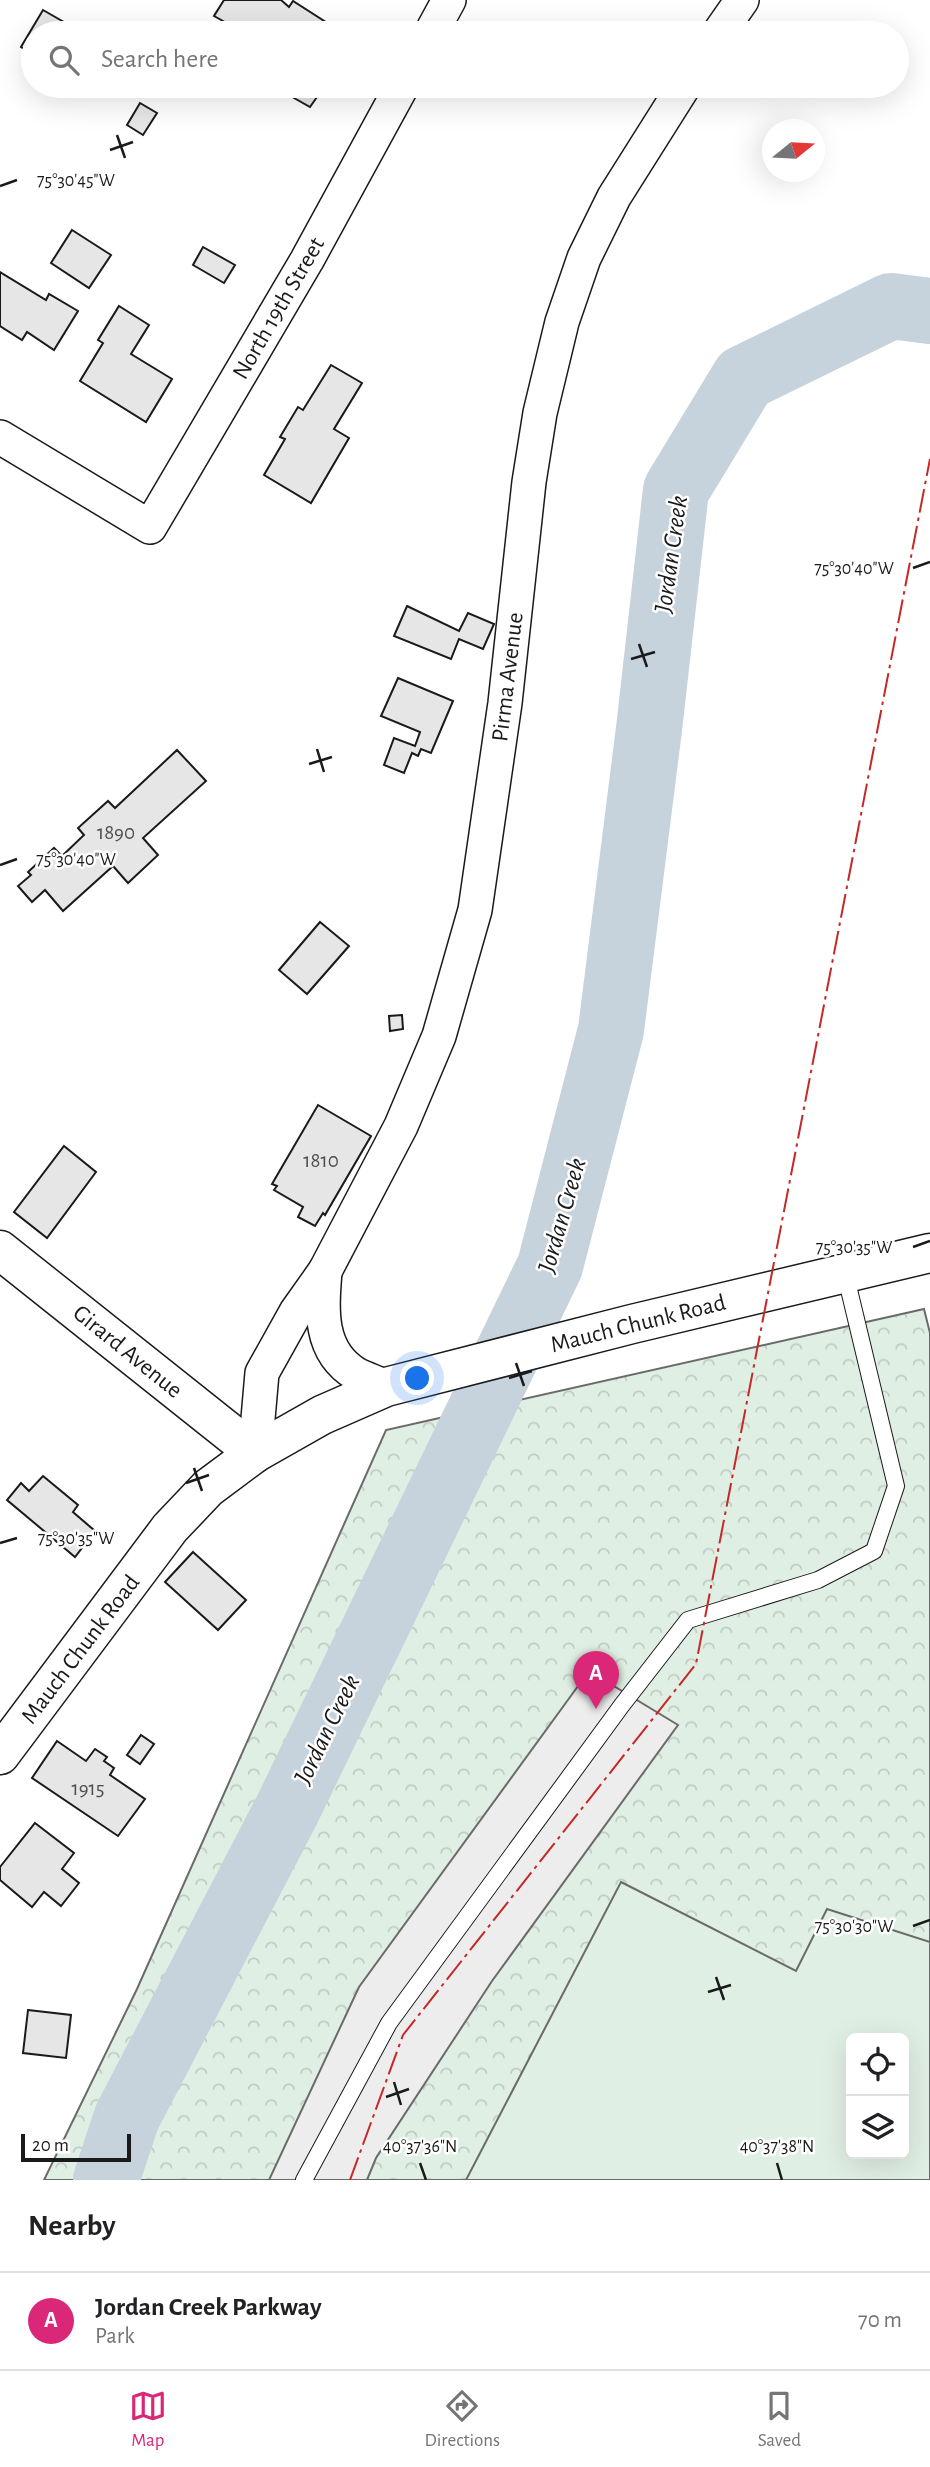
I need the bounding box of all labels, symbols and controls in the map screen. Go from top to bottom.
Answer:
search box [21,21,909,98]
icon: search [45,41,83,79]
text: Search here [101,46,219,72]
north arrow [762,119,825,182]
text: 75°30'45"W [37,172,115,190]
street label: North 19th Street [229,233,329,384]
water label: Jordan Creek [650,494,692,615]
text: 75°30'40"W [814,560,894,578]
street label: Pirma Avenue [488,611,528,743]
house number: 1890 [97,822,135,843]
text: 75°30'40"W [36,851,116,869]
house number: 1810 [303,1150,339,1171]
water label: Jordan Creek [533,1155,591,1276]
text: 75°30'35"W [816,1239,892,1257]
street label: Mauch Chunk Road [548,1291,728,1357]
street label: Girard Avenue [68,1301,186,1403]
your location [400,1361,434,1395]
text: 75°30'35"W [38,1530,114,1548]
street label: Mauch Chunk Road [17,1571,144,1729]
pin: A [573,1651,619,1709]
water label: Jordan Creek [289,1671,364,1789]
house number: 1915 [71,1778,105,1799]
text: 75°30'30"W [815,1918,893,1936]
map controls [846,2033,909,2159]
button: locate [846,2033,909,2096]
button: layers [846,2096,909,2159]
scale bar [21,2131,131,2163]
text: 20 m [32,2136,69,2155]
text: 40°37'36"N [383,2138,457,2156]
text: 40°37'38"N [740,2138,814,2156]
text: Nearby [28,2211,116,2241]
text: Jordan Creek Parkway [95,2294,322,2320]
text: A [44,2309,58,2332]
text: 70 m [858,2309,902,2332]
text: Park [95,2325,135,2348]
tab: Map [129,2387,167,2452]
tab: Directions [424,2387,500,2452]
tab: Saved [758,2387,801,2452]

